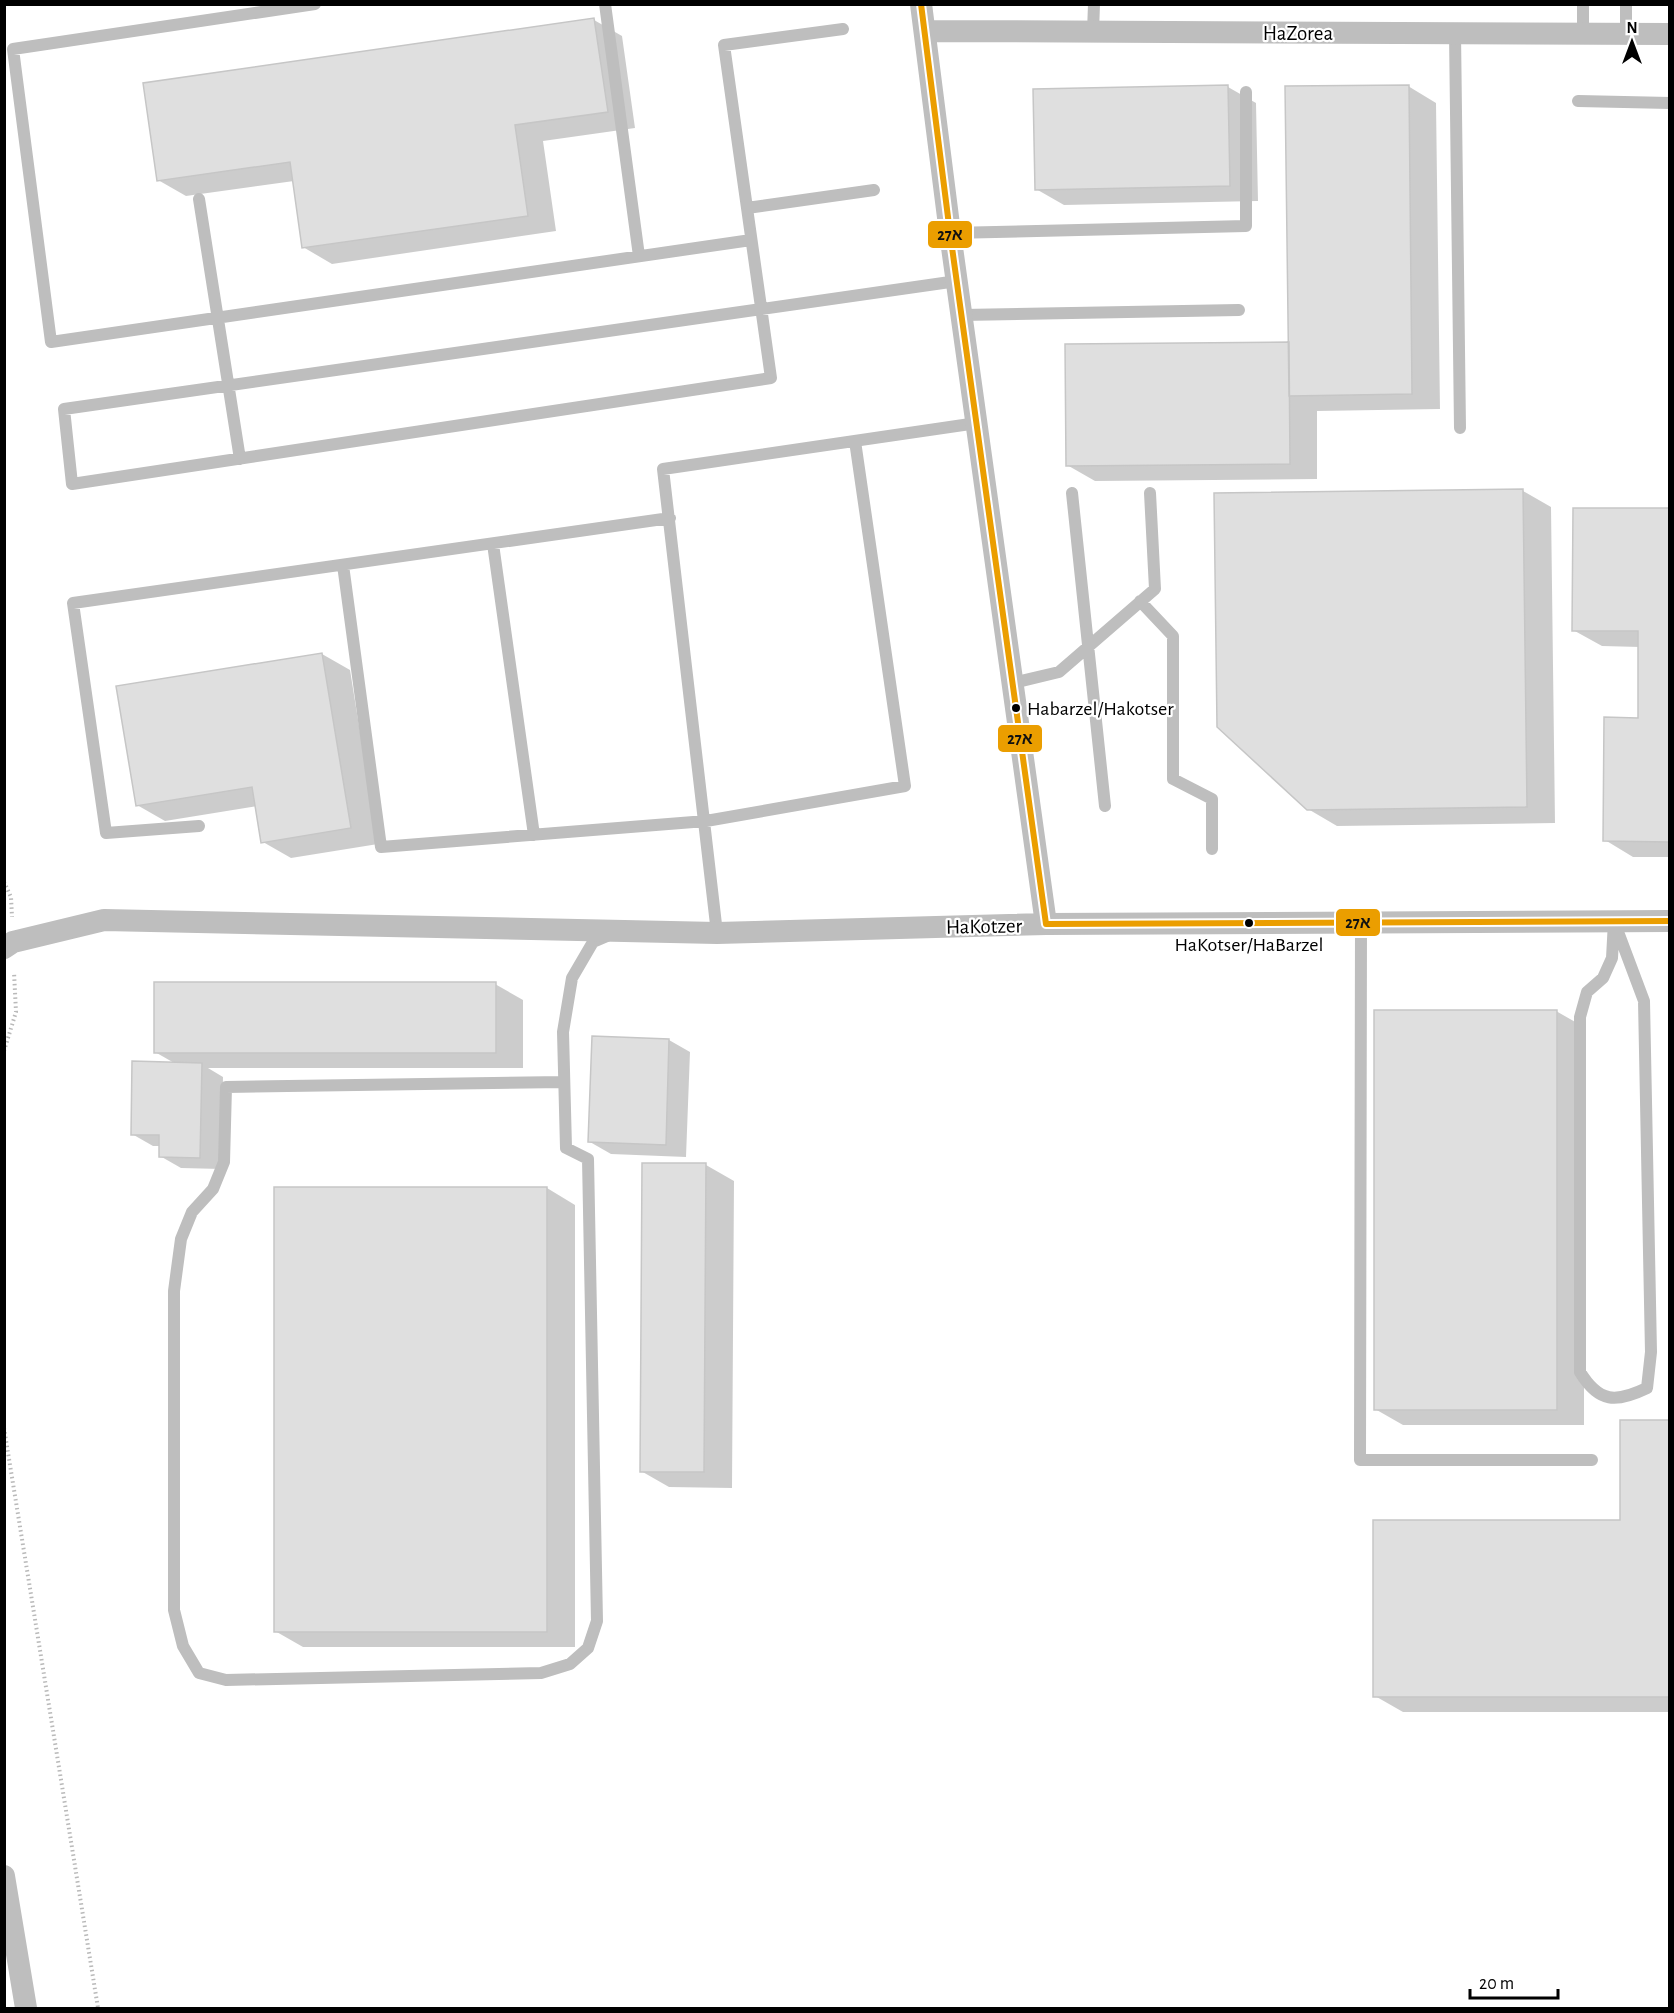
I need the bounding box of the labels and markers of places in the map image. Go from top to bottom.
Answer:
place label: Habarzel/Hakotser [1027,699,1174,719]
marker: Habarzel/Hakotser [1010,702,1022,714]
marker: HaKotser/HaBarzel [1243,917,1255,929]
place label: HaKotser/HaBarzel [1175,935,1323,955]

